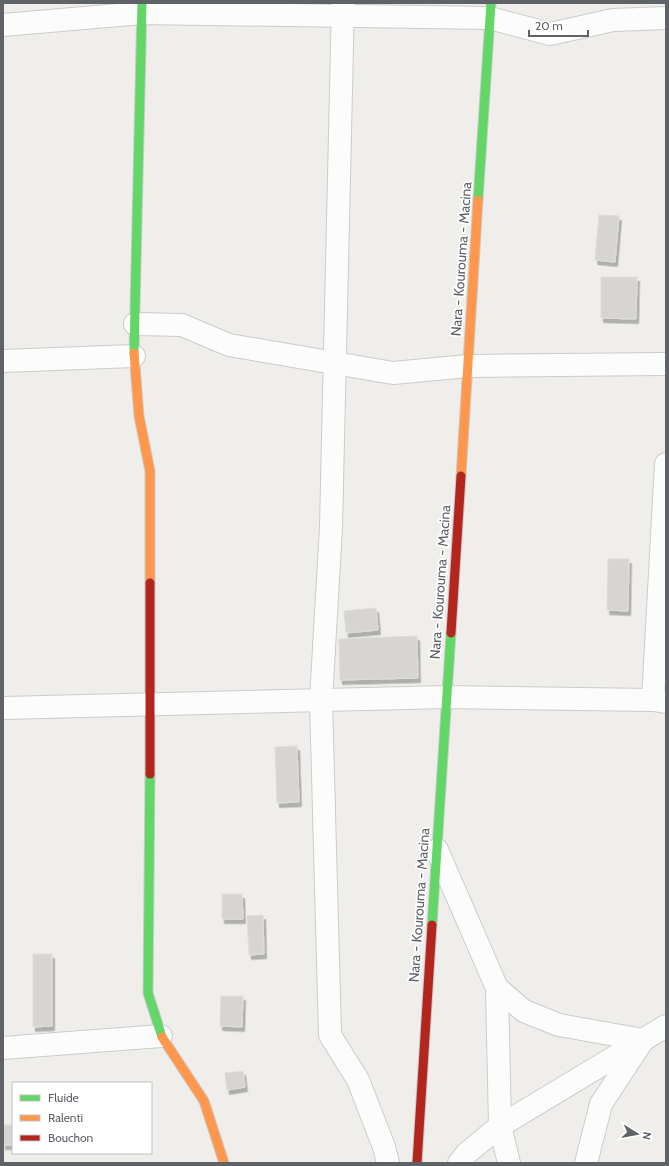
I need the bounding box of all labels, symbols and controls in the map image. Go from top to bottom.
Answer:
scale bar [529,12,588,38]
text: 20 m [535,18,563,33]
street label: Nara - Kourouma - Macina [447,181,475,337]
street label: Nara - Kourouma - Macina [426,504,454,660]
street label: Nara - Kourouma - Macina [405,827,433,983]
legend [12,1082,152,1154]
text: Fluide [48,1090,79,1105]
text: Ralenti [48,1110,83,1125]
north arrow [617,1114,657,1154]
text: Bouchon [48,1130,94,1145]
text: N [639,1131,654,1141]

